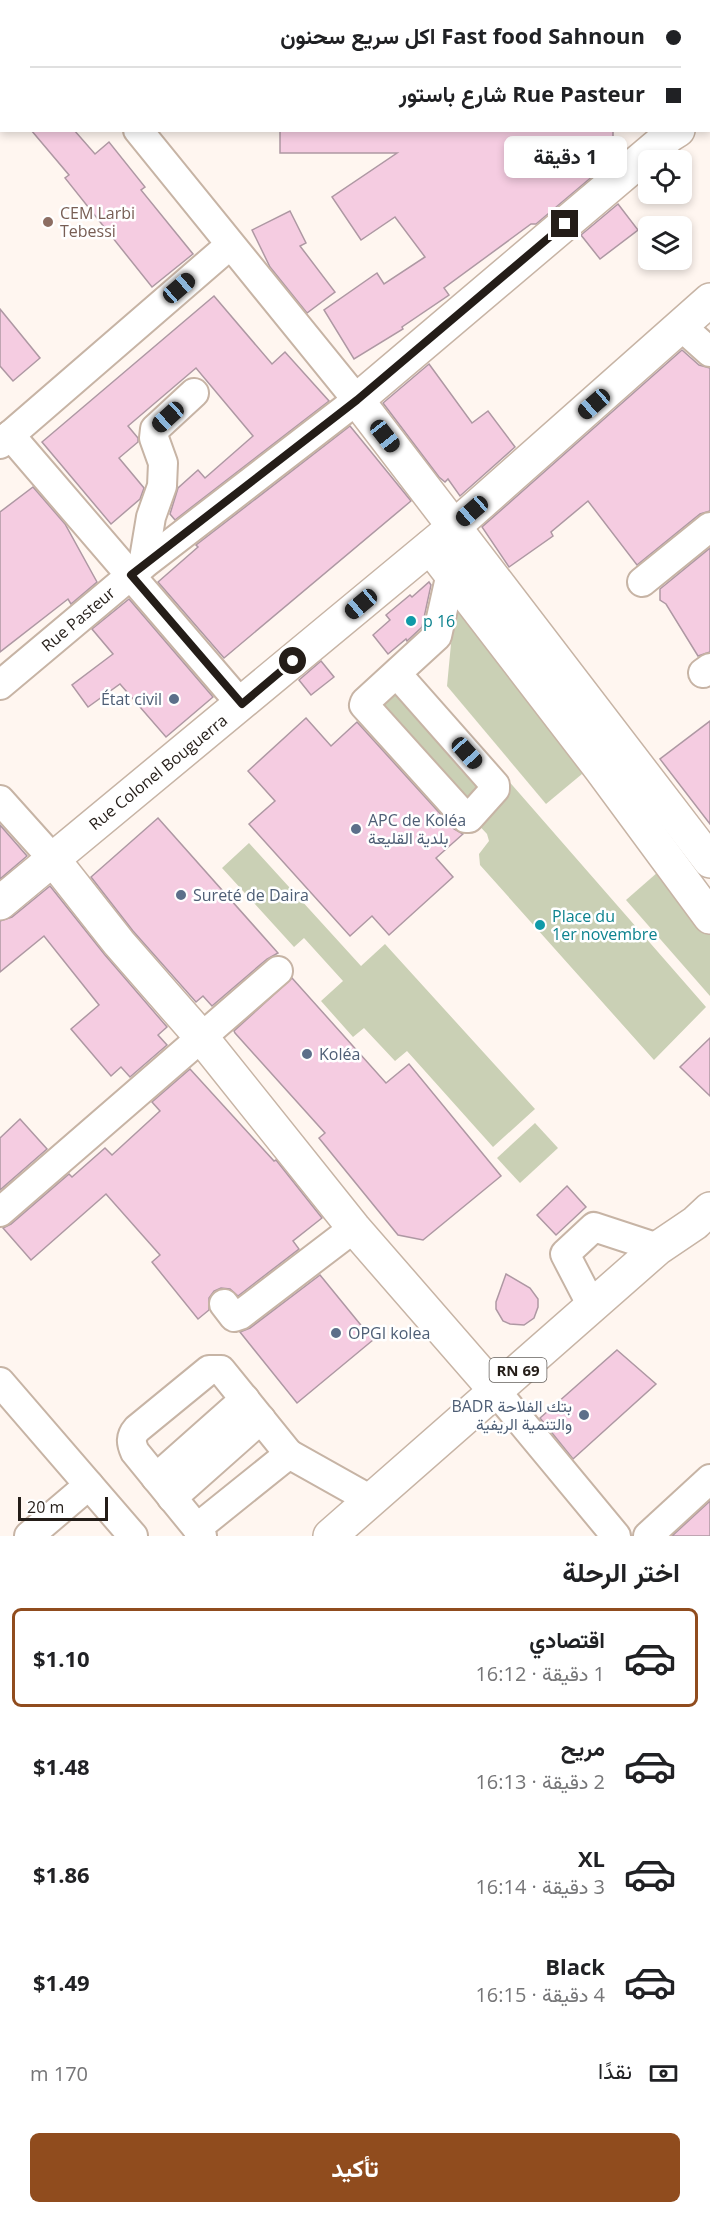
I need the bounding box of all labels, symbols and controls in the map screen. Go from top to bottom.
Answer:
text: Fast food Sahnoun اكل سريع سحنون [280,20,645,50]
text: Rue Pasteur شارع باستور [399,78,645,108]
callout: 1 دقيقة [504,137,626,179]
text: 1 دقيقة [534,143,597,170]
map controls [638,150,692,270]
button: locate [638,150,692,204]
place label: CEM Larbi Tebessi [60,202,135,242]
route end [551,210,578,237]
marker: CEM Larbi Tebessi [41,215,55,229]
button: layers [638,216,692,270]
car [160,269,198,307]
car [575,385,613,423]
car [149,398,187,436]
car [367,416,403,456]
car [453,492,491,530]
street label: Rue Pasteur [36,581,120,656]
car [341,586,381,622]
place label: p 16 [423,610,455,632]
marker: p 16 [404,614,418,628]
route start [279,647,306,674]
place label: État civil [101,688,162,710]
marker: État civil [167,692,181,706]
street label: Rue Colonel Bouguerra [84,709,232,835]
car [448,734,486,772]
place label: APC de Koléa بلدية القليعة [368,809,466,849]
marker: APC de Koléa بلدية القليعة [349,822,363,836]
place label: Sureté de Daira [193,884,309,906]
marker: Sureté de Daira [174,888,188,902]
place label: Place du 1er novembre [552,905,657,945]
marker: Place du 1er novembre [533,918,547,932]
place label: Koléa [319,1043,360,1065]
marker: Koléa [300,1047,314,1061]
place label: OPGI kolea [348,1322,430,1344]
marker: OPGI kolea [329,1326,343,1340]
road number: RN 69 [490,1358,546,1382]
place label: BADR بتك الفلاحة والتنمية الريفية [451,1395,572,1435]
marker: BADR بتك الفلاحة والتنمية الريفية [577,1408,591,1422]
scale bar [18,1494,108,1522]
text: 20 m [27,1496,64,1518]
text: اختر الرحلة [562,1553,680,1590]
text: اقتصادي [529,1624,605,1654]
icon: car [623,1631,677,1685]
text: $1.10 [33,1643,90,1673]
text: 1 دقيقة · 16:12 [475,1660,605,1687]
text: مريح [561,1732,605,1762]
icon: car [623,1739,677,1793]
text: $1.48 [33,1751,90,1781]
text: 2 دقيقة · 16:13 [475,1768,605,1795]
text: XL [578,1843,605,1873]
icon: car [623,1847,677,1901]
text: $1.86 [33,1859,90,1889]
text: 3 دقيقة · 16:14 [475,1873,605,1900]
text: Black [545,1951,605,1981]
icon: car [623,1955,677,2009]
text: $1.49 [33,1967,90,1997]
text: 4 دقيقة · 16:15 [475,1981,605,2008]
text: نقدًا [598,2055,632,2085]
icon: cash [647,2057,680,2090]
text: 170 m [30,2060,88,2087]
button: تأكيد [30,2133,680,2202]

